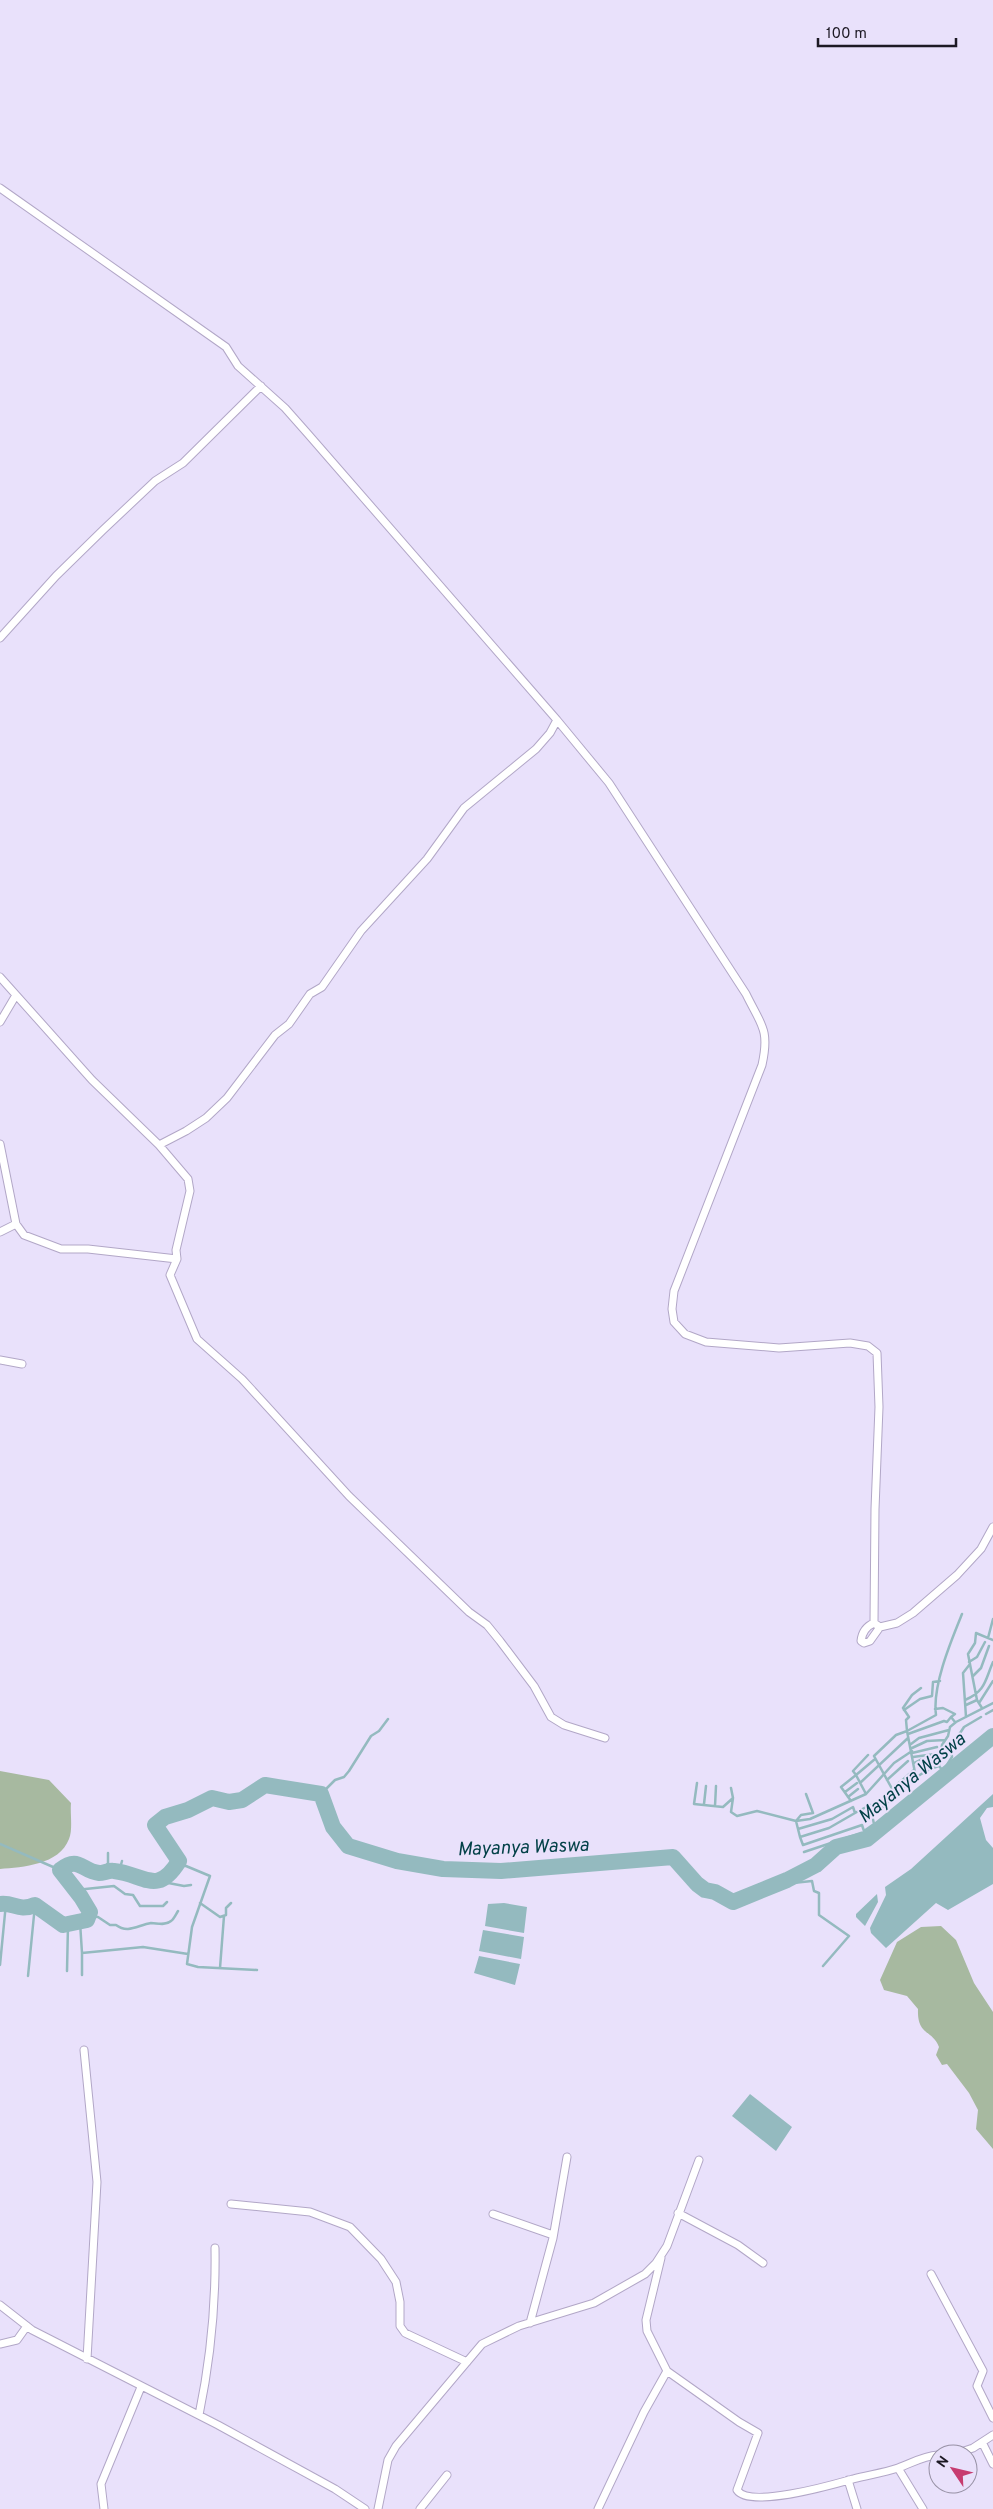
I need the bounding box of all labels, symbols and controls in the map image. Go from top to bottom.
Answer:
scale bar [818,15,956,47]
text: 100 m [826,25,867,44]
water label: Mayanya Waswa [854,1728,971,1829]
water label: Mayanya Waswa [457,1834,589,1862]
north arrow [928,2444,978,2494]
text: N [934,2453,953,2471]

